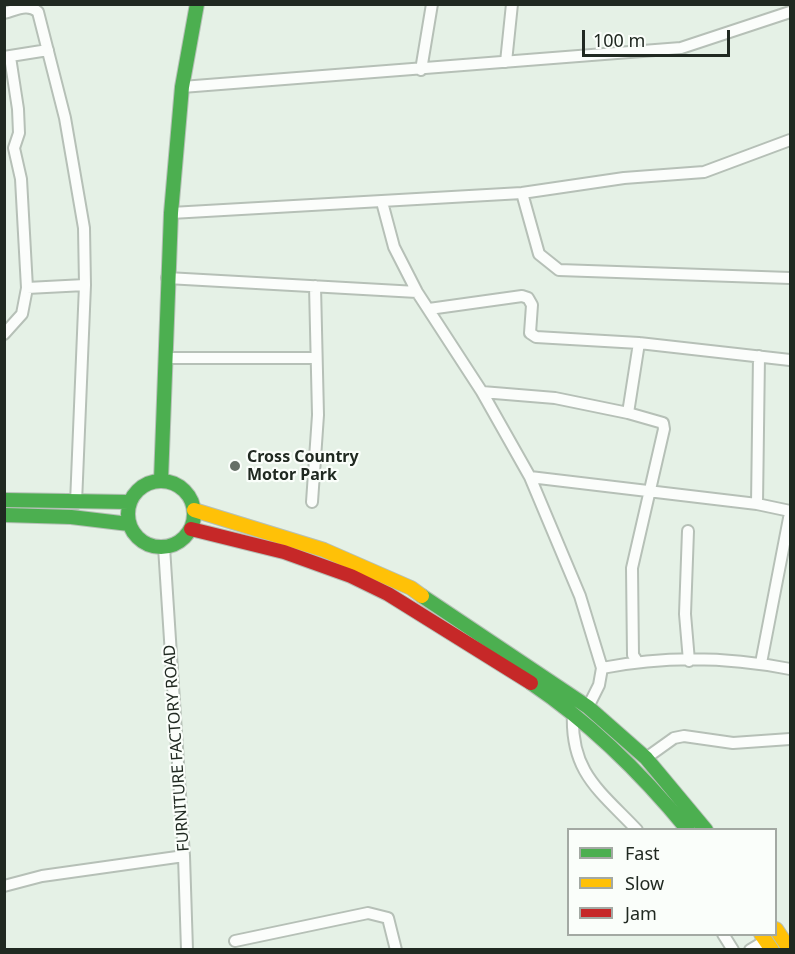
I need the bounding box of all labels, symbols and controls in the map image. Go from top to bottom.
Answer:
scale bar [585,18,734,56]
text: 100 m [593,28,645,52]
place label: Cross Country Motor Park [247,447,359,485]
marker: Cross Country Motor Park [228,459,242,473]
street label: FURNITURE FACTORY ROAD [160,644,194,852]
legend [567,828,777,936]
text: Fast [625,841,660,865]
text: Slow [625,871,664,895]
text: Jam [625,901,657,925]

